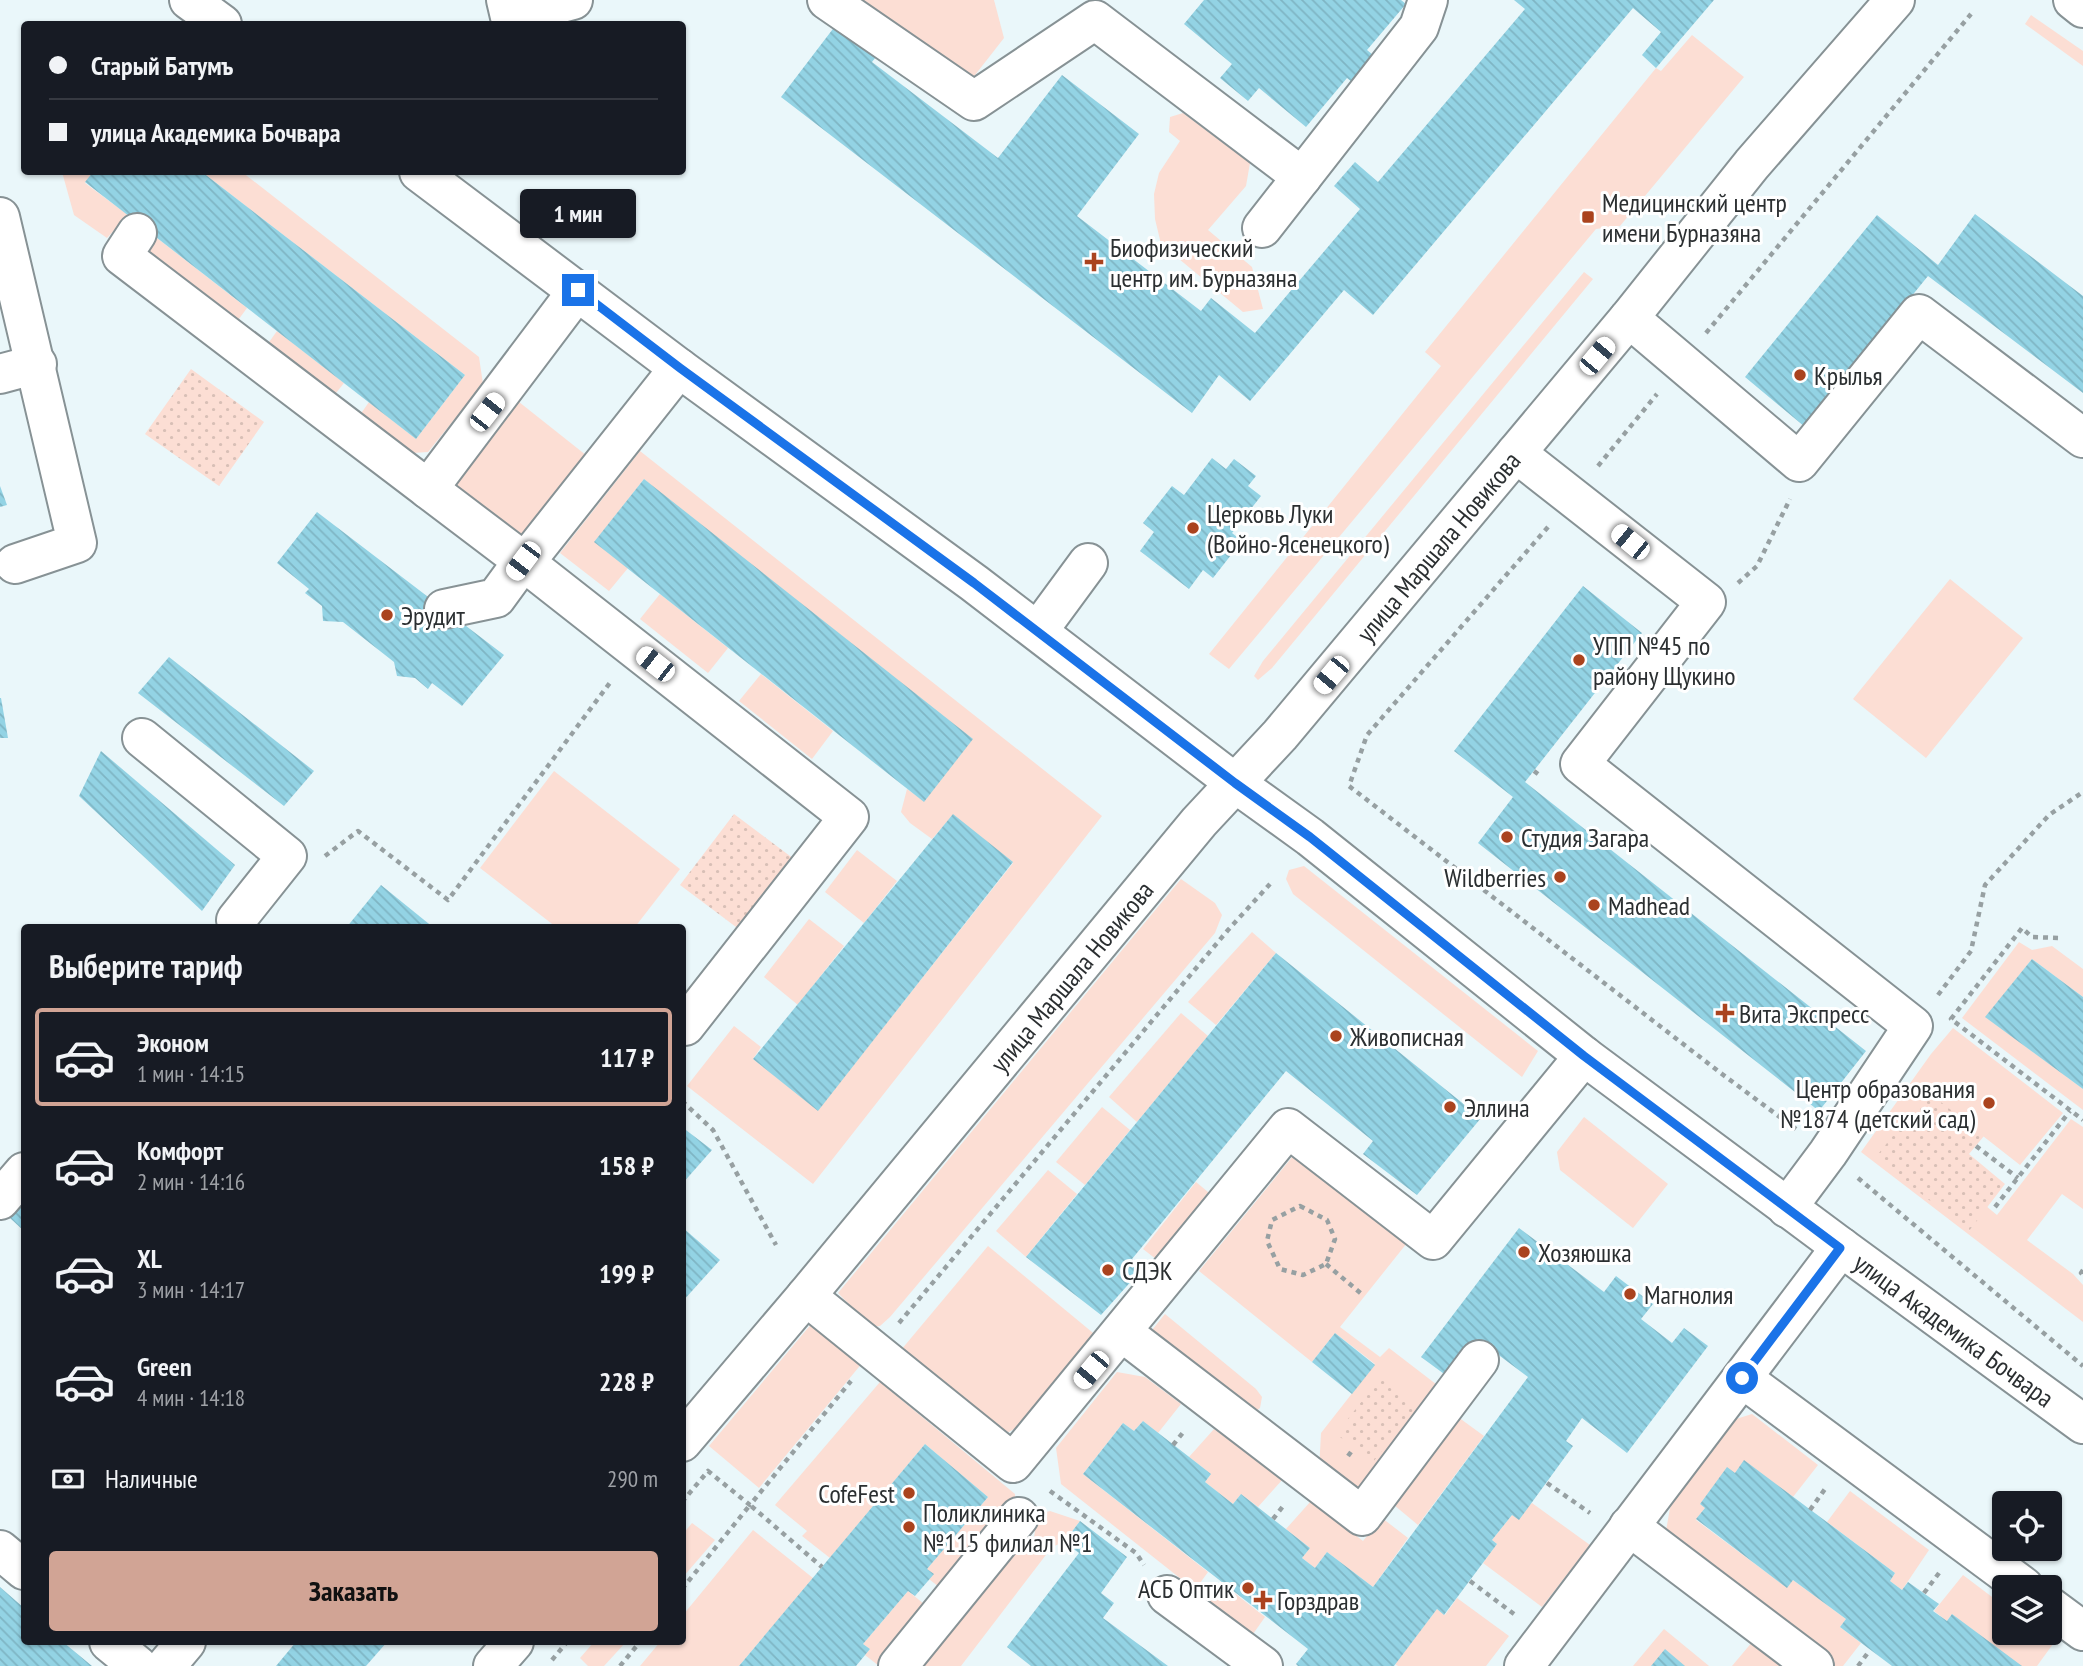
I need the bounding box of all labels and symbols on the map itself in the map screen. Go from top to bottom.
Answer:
place label: Медицинский центр имени Бурназяна [1602,186,1787,249]
callout: 1 мин [520,188,636,238]
marker: Медицинский центр имени Бурназяна [1580,209,1596,225]
place label: Биофизический центр им. Бурназяна [1110,231,1297,294]
marker: Биофизический центр им. Бурназяна [1084,252,1104,272]
route end [562,274,594,306]
car [1576,333,1619,379]
place label: Крылья [1814,359,1883,392]
marker: Крылья [1792,367,1808,383]
car [466,389,509,435]
street label: улица Маршала Новикова [1349,444,1527,649]
place label: Церковь Луки (Войно-Ясенецкого) [1207,497,1389,560]
marker: Церковь Луки (Войно-Ясенецкого) [1185,520,1201,536]
car [1608,521,1653,563]
car [502,538,545,584]
place label: Эрудит [401,599,465,632]
marker: Эрудит [379,607,395,623]
place label: УПП №45 по району Щукино [1593,629,1735,692]
car [632,643,679,685]
car [1310,652,1353,698]
marker: УПП №45 по району Щукино [1571,652,1587,668]
place label: Студия Загара [1521,821,1649,854]
marker: Студия Загара [1499,829,1515,845]
place label: Wildberries [1444,861,1546,894]
marker: Wildberries [1552,869,1568,885]
street label: улица Маршала Новикова [982,874,1160,1079]
place label: Madhead [1608,889,1690,922]
marker: Madhead [1586,897,1602,913]
place label: Вита Экспресс [1739,997,1869,1030]
marker: Вита Экспресс [1717,1005,1733,1021]
place label: Живописная [1349,1020,1464,1053]
marker: Живописная [1328,1028,1344,1044]
place label: Центр образования №1874 (детский сад) [1780,1072,1975,1135]
place label: Эллина [1464,1091,1530,1124]
marker: Центр образования №1874 (детский сад) [1981,1095,1997,1111]
marker: Эллина [1442,1099,1458,1115]
place label: Хозяюшка [1538,1236,1632,1269]
marker: Хозяюшка [1516,1244,1532,1260]
street label: улица Академика Бочвара [1848,1246,2061,1414]
place label: СДЭК [1122,1254,1173,1287]
marker: СДЭК [1100,1262,1116,1278]
place label: Магнолия [1644,1278,1733,1311]
marker: Магнолия [1622,1286,1638,1302]
car [1070,1347,1113,1393]
route start [1726,1362,1758,1394]
place label: CofeFest [818,1477,895,1510]
marker: CofeFest [901,1485,917,1501]
place label: Поликлиника №115 филиал №1 [923,1496,1092,1559]
marker: Поликлиника №115 филиал №1 [901,1519,917,1535]
place label: АСБ Оптик [1138,1572,1234,1605]
marker: АСБ Оптик [1240,1580,1256,1596]
place label: Горздрав [1277,1584,1359,1617]
marker: Горздрав [1255,1592,1271,1608]

